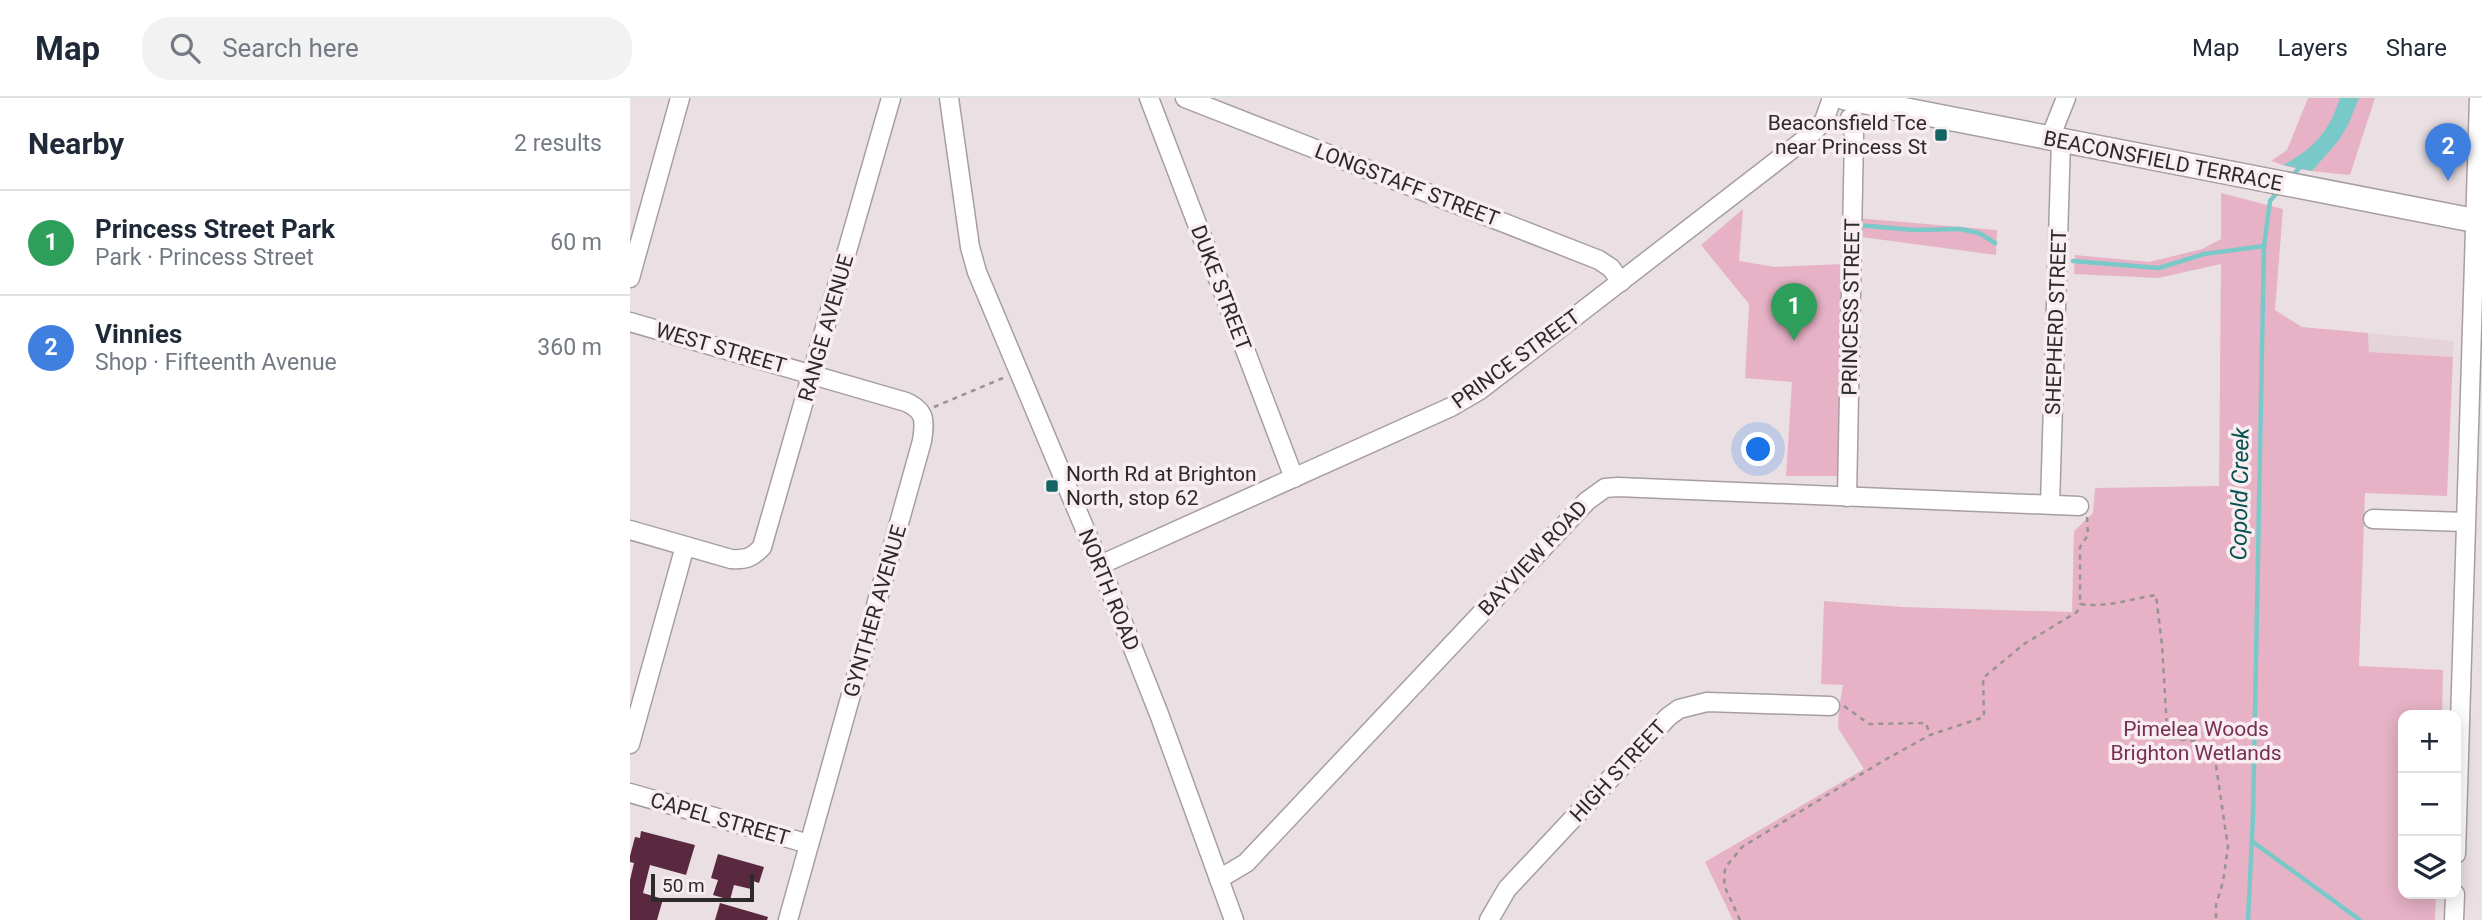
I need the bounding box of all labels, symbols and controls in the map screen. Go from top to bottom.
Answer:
search box [142,17,632,80]
text: Map [35,29,100,68]
icon: search [166,29,204,67]
text: Search here [222,33,359,63]
text: Map [2192,34,2240,62]
text: Layers [2278,34,2348,62]
text: Share [2386,34,2447,62]
place label: Beaconsfield Tce near Princess St [1768,111,1927,159]
pin: 2 [2425,123,2471,181]
text: Nearby [28,126,124,161]
street label: BEACONSFIELD TERRACE [2042,126,2285,196]
marker: Beaconsfield Tce near Princess St [1933,127,1949,143]
text: 2 results [514,130,602,157]
street label: LONGSTAFF STREET [1312,139,1503,231]
text: Princess Street Park [95,214,335,244]
street label: PRINCESS STREET [1837,218,1865,396]
street label: DUKE STREET [1186,222,1256,354]
street label: SHEPHERD STREET [2041,228,2071,415]
text: 1 [44,229,58,256]
text: 60 m [550,229,602,256]
text: Park · Princess Street [95,244,314,271]
street label: RANGE AVENUE [794,252,858,404]
pin: 1 [1771,283,1817,341]
street label: PRINCE STREET [1447,304,1585,413]
street label: WEST STREET [653,318,790,378]
text: Vinnies [95,319,182,349]
text: 2 [44,334,58,361]
text: 360 m [537,334,602,361]
text: Shop · Fifteenth Avenue [95,349,337,376]
water label: Copold Creek [2225,427,2255,561]
your location [1741,432,1775,466]
place label: North Rd at Brighton North, stop 62 [1066,462,1257,510]
marker: North Rd at Brighton North, stop 62 [1044,478,1060,494]
street label: BAYVIEW ROAD [1474,496,1592,620]
street label: GYNTHER AVENUE [839,522,911,700]
street label: NORTH ROAD [1074,526,1144,654]
map controls [2398,710,2461,899]
button: + [2398,710,2461,773]
street label: HIGH STREET [1565,715,1671,827]
park label: Pimelea Woods Brighton Wetlands [2110,717,2282,765]
button: − [2398,773,2461,836]
street label: CAPEL STREET [648,788,793,850]
button: layers [2398,836,2461,899]
scale bar [651,871,754,903]
text: 50 m [662,874,705,897]

